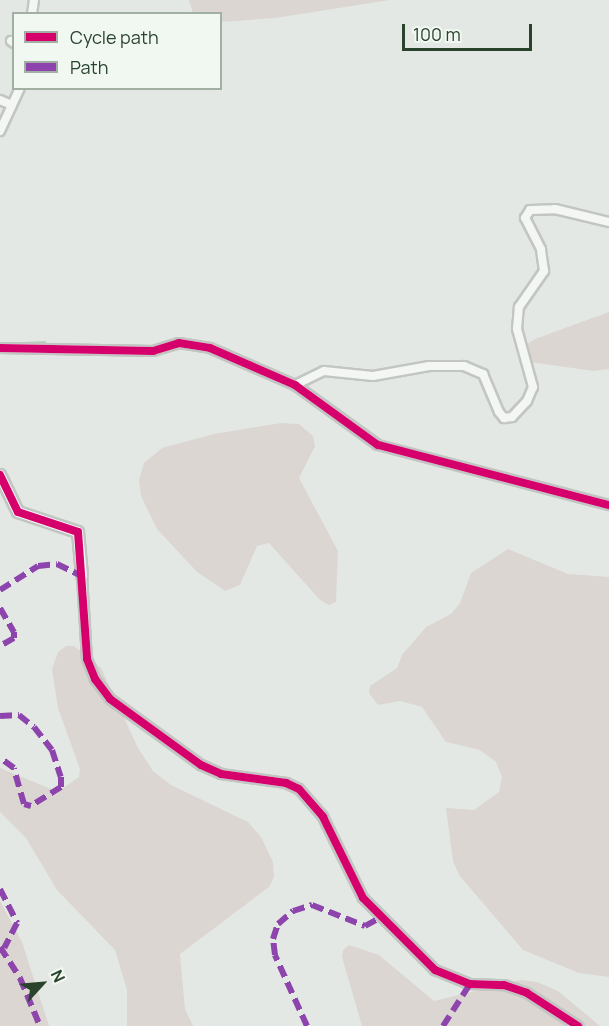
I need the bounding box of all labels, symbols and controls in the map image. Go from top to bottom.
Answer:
legend [12,12,222,90]
scale bar [405,12,536,50]
text: 100 m [413,22,461,46]
text: Cycle path [70,25,159,49]
text: Path [70,55,108,79]
north arrow [12,954,72,1014]
text: N [46,966,71,986]

